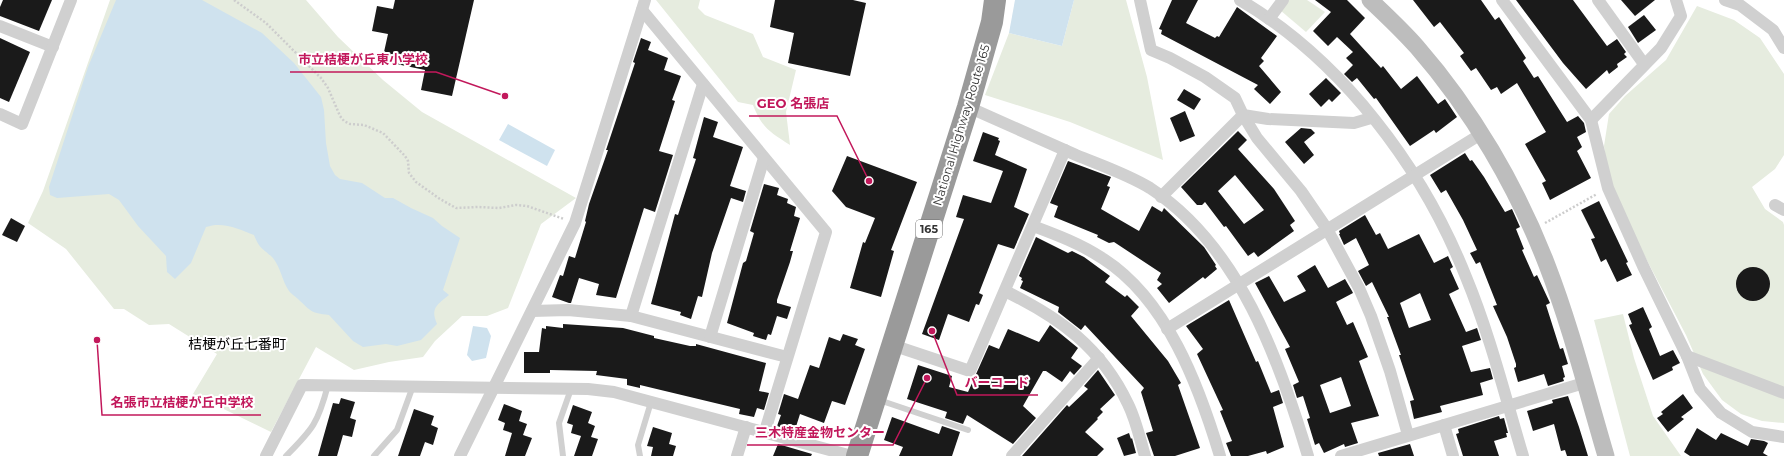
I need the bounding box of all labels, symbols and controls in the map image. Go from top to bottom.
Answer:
street label: National Highway Route 165 [929,42,993,207]
callout: 市立桔梗が丘東小学校 [290,47,436,72]
text: 市立桔梗が丘東小学校 [298,51,428,67]
callout: GEO 名張店 [749,91,837,116]
text: GEO 名張店 [757,95,829,111]
road number: 165 [916,220,942,238]
district label: 桔梗が丘七番町 [188,335,286,353]
callout: バーコード [957,370,1038,395]
text: バーコード [964,374,1030,390]
callout: 名張市立桔梗が丘中学校 [102,390,261,415]
text: 名張市立桔梗が丘中学校 [110,394,254,410]
callout: 三木特産金物センター [747,420,893,445]
text: 三木特産金物センター [755,424,885,440]

